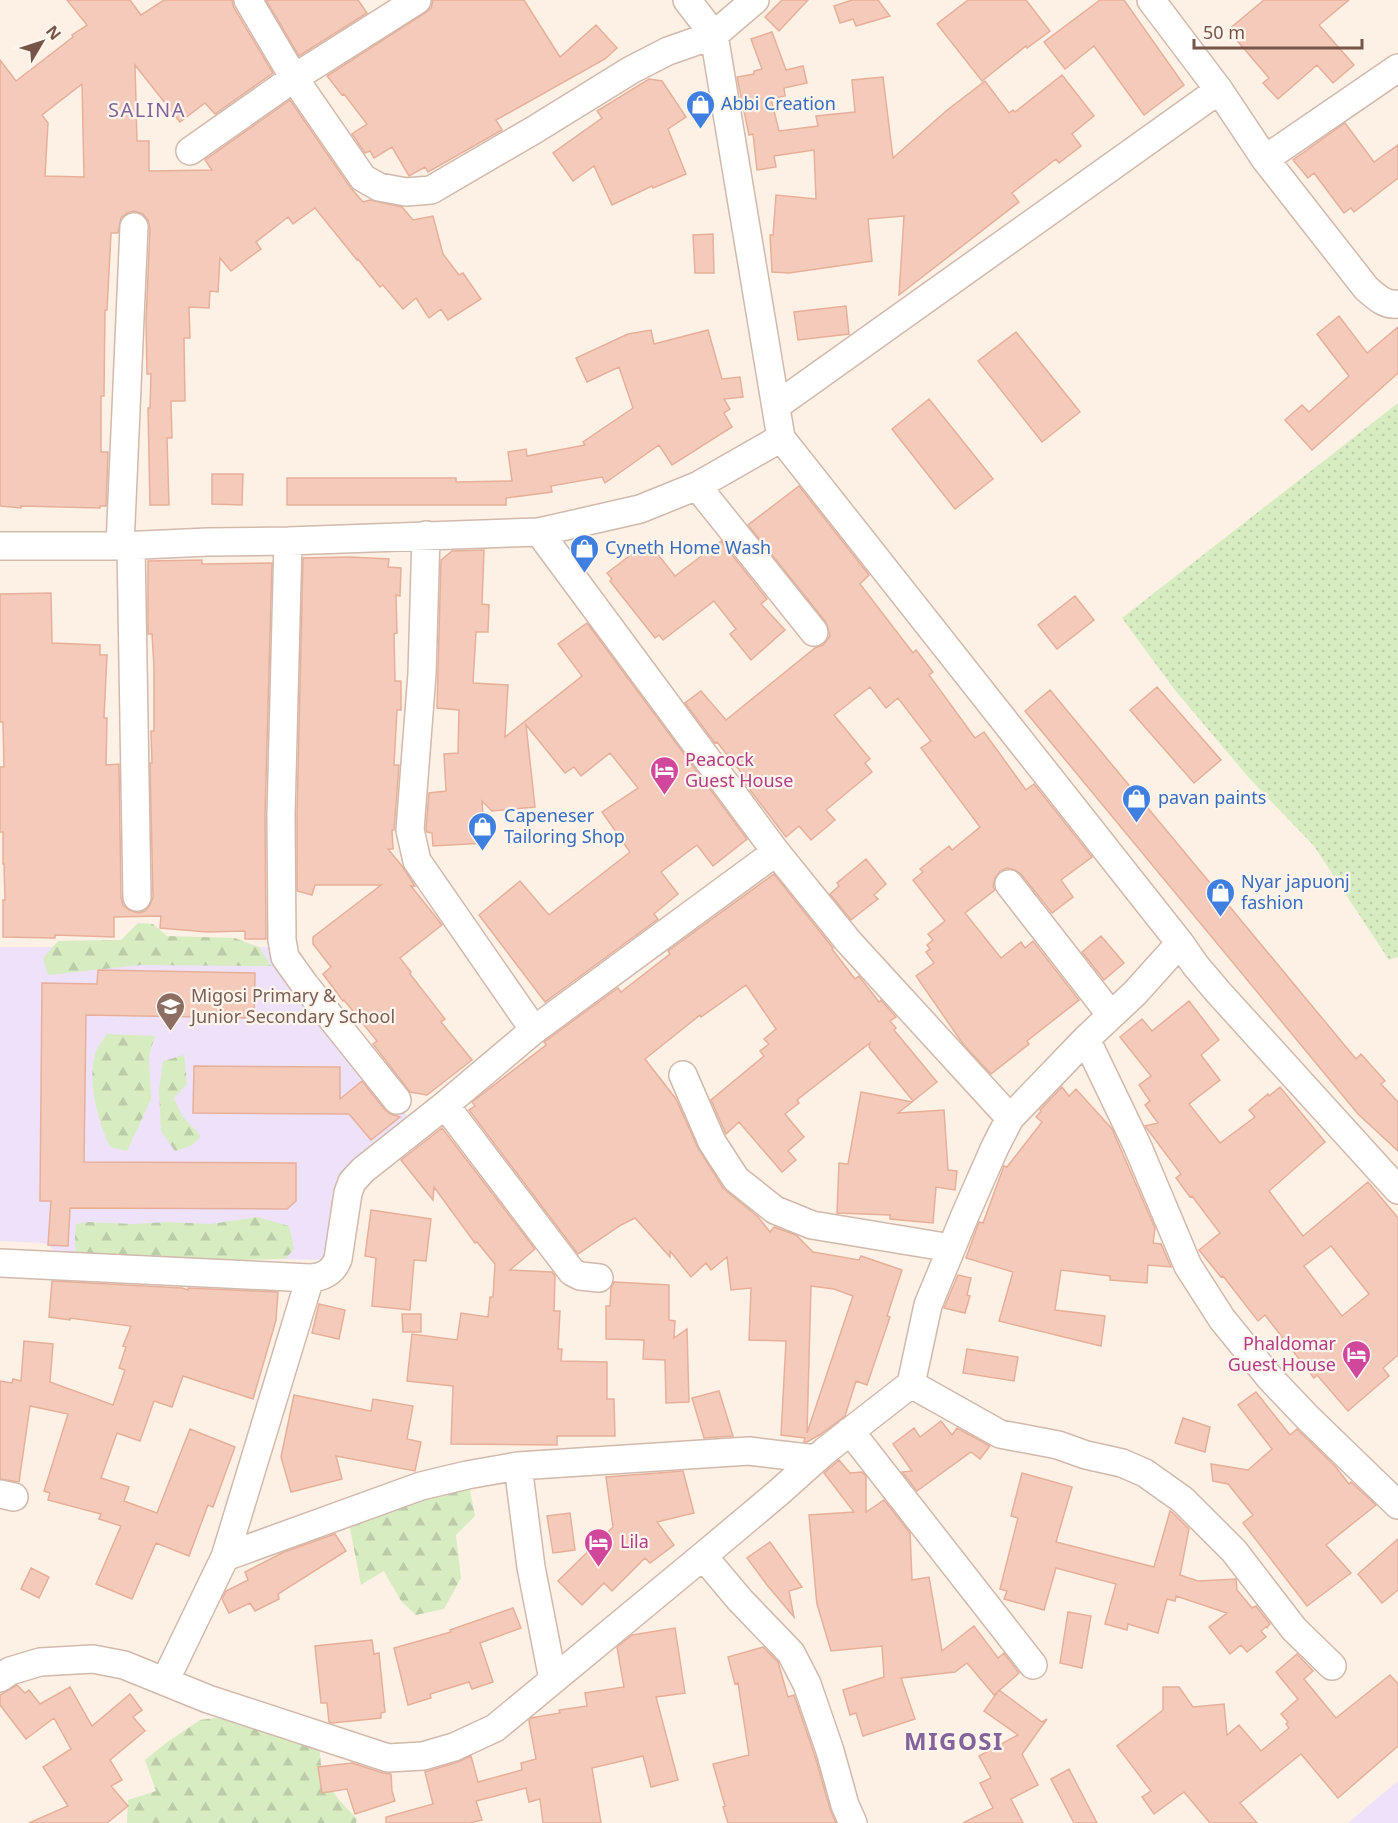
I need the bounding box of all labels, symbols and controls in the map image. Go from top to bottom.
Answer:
north arrow [12,12,72,72]
scale bar [1194,12,1362,50]
text: 50 m [1203,20,1245,44]
text: N [41,21,66,45]
shop icon: Abbi Creation [684,88,716,130]
place label: Abbi Creation [721,91,836,115]
district label: SALINA [108,96,186,123]
shop icon: Cyneth Home Wash [568,532,600,574]
place label: Cyneth Home Wash [605,535,771,559]
place label: Peacock Guest House [685,747,793,792]
hotel icon: Peacock Guest House [648,754,680,796]
shop icon: pavan paints [1121,782,1153,824]
place label: pavan paints [1158,785,1266,809]
place label: Capeneser Tailoring Shop [504,803,625,848]
shop icon: Capeneser Tailoring Shop [467,810,499,852]
place label: Nyar japuonj fashion [1241,869,1350,914]
shop icon: Nyar japuonj fashion [1204,876,1236,918]
place label: Migosi Primary & Junior Secondary School [189,983,395,1028]
school or university icon: Migosi Primary & Junior Secondary School [154,990,186,1032]
place label: Phaldomar Guest House [1228,1331,1337,1376]
hotel icon: Phaldomar Guest House [1341,1338,1373,1380]
hotel icon: Lila [583,1526,615,1568]
place label: Lila [620,1529,649,1553]
district label: MIGOSI [904,1724,1004,1757]

